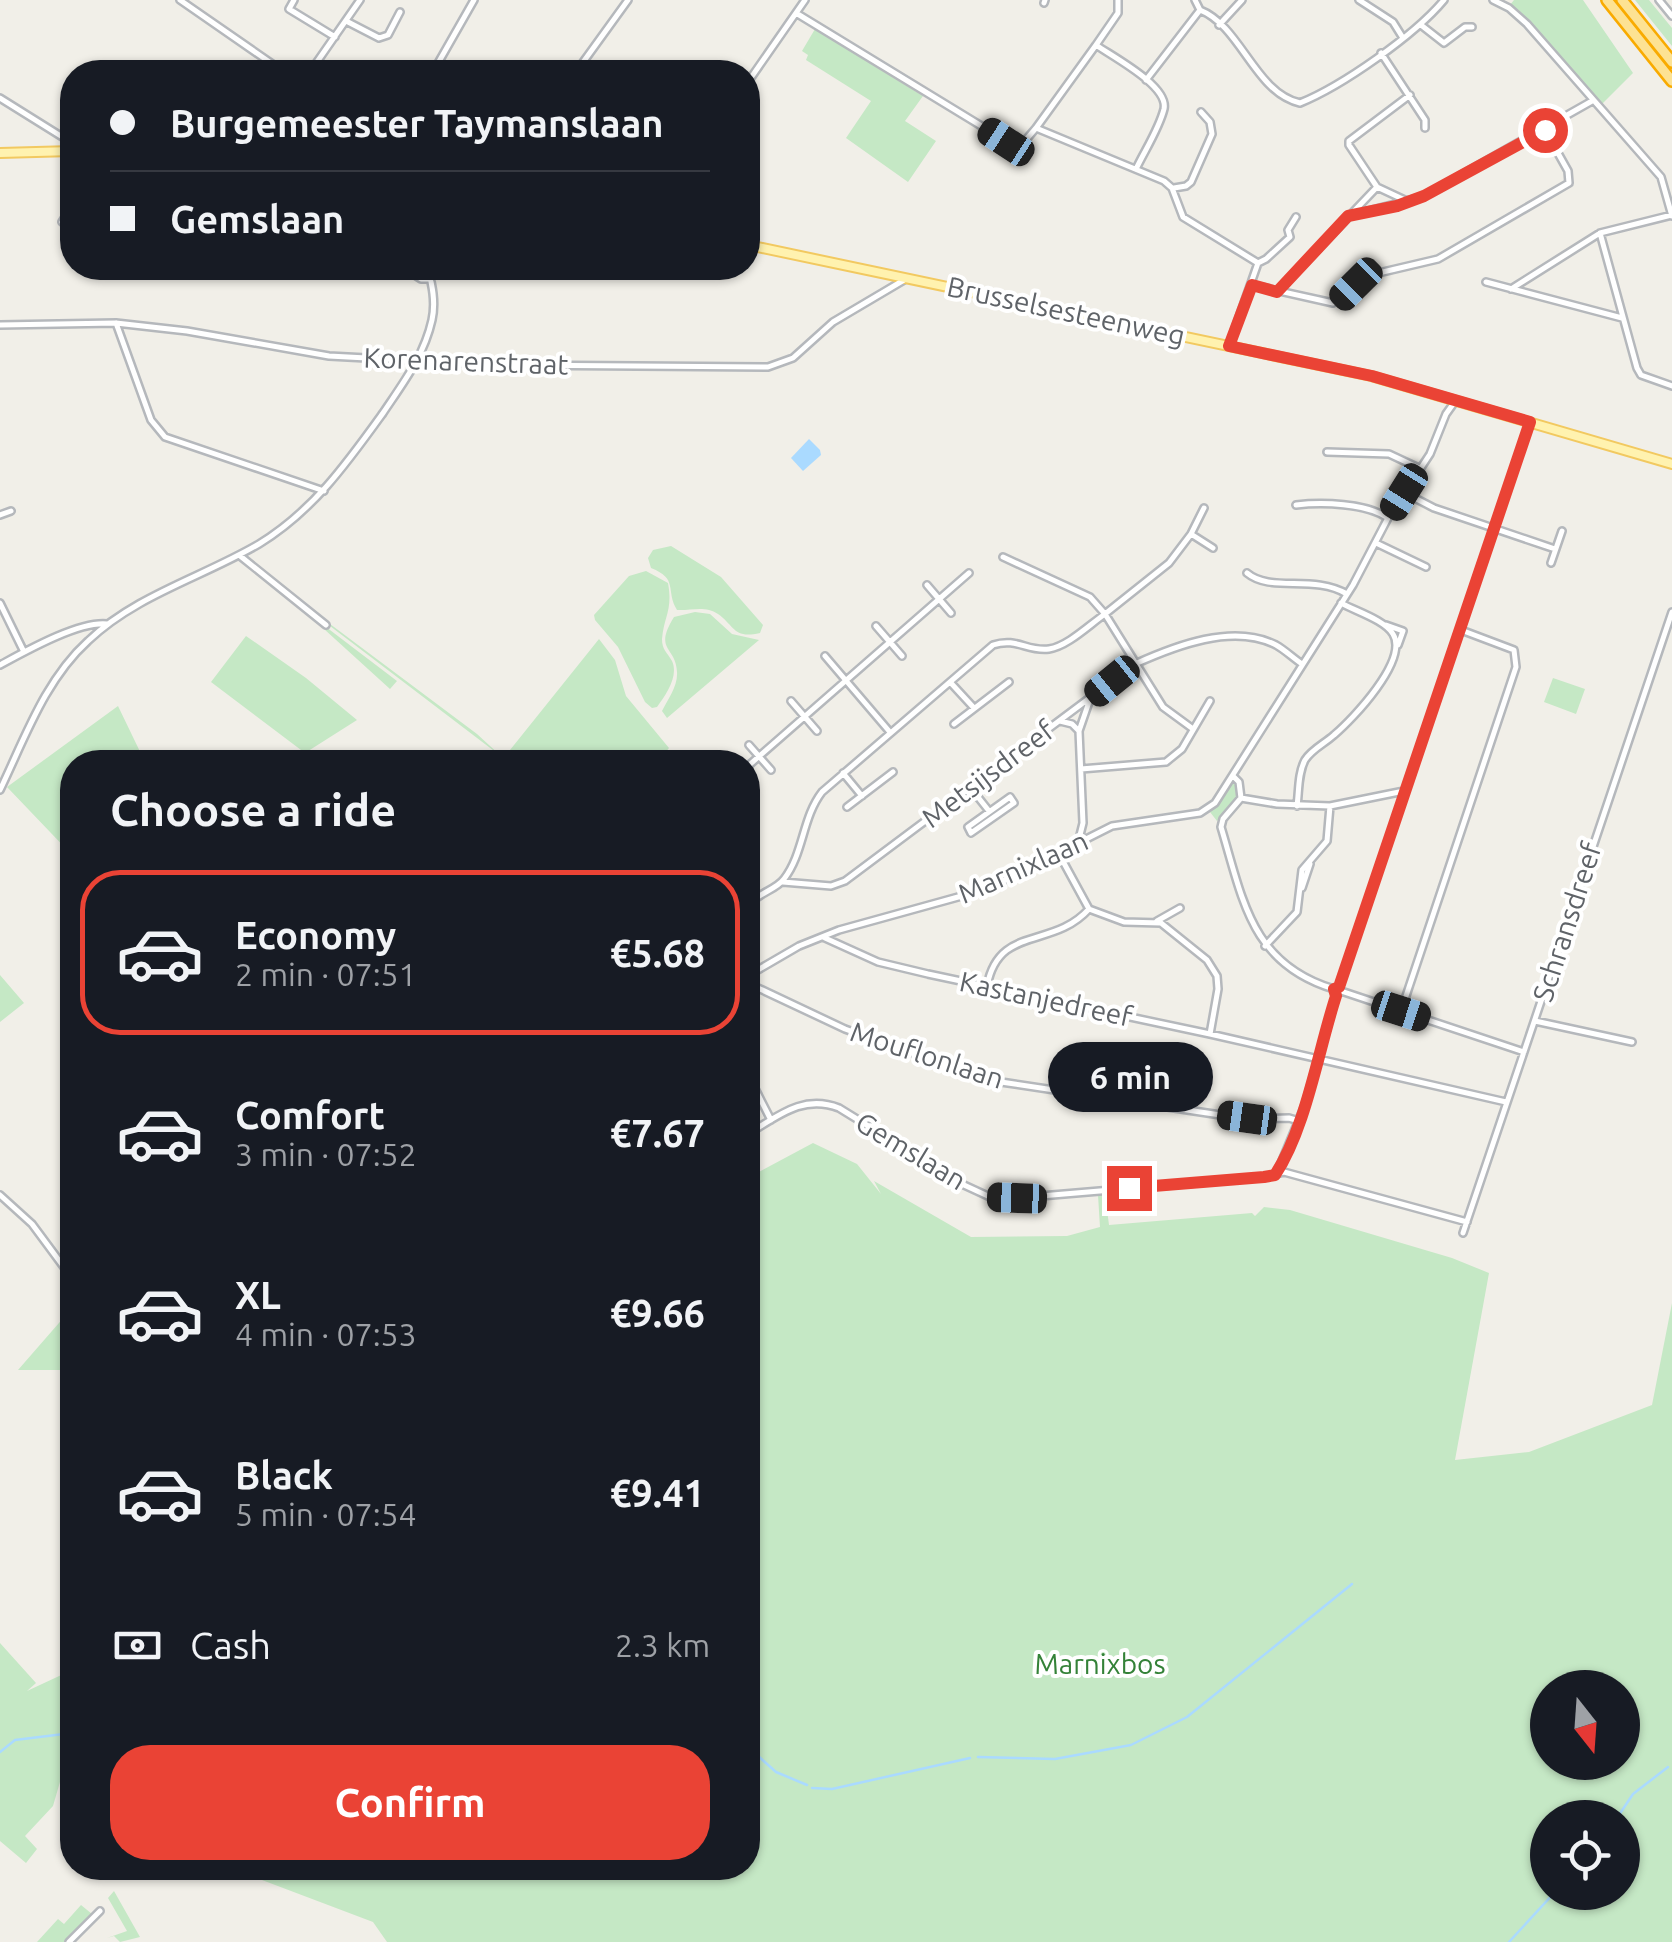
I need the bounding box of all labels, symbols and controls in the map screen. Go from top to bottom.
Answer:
text: Burgemeester Taymanslaan [170,102,664,144]
route start [1523,108,1568,153]
car [973,113,1039,171]
text: Gemslaan [170,198,344,240]
car [1324,252,1388,316]
street label: Brusselsesteenweg [944,270,1188,351]
street label: Korenarenstraat [363,341,569,380]
car [1375,459,1433,525]
car [1079,650,1145,712]
street label: Metsijsdreef [916,714,1060,833]
text: Choose a ride [110,784,396,835]
street label: Marnixlaan [953,824,1092,909]
street label: Schransdreef [1526,838,1607,1005]
icon: car [115,908,205,998]
text: Economy [235,914,396,956]
text: €5.68 [610,932,705,974]
text: 2 min · 07:51 [235,956,417,992]
street label: Kastanjedreef [957,965,1136,1032]
car [1368,987,1434,1035]
street label: Mouflonlaan [847,1015,1008,1094]
callout: 6 min [1046,1043,1212,1113]
text: 6 min [1090,1059,1171,1095]
icon: car [115,1088,205,1178]
text: Comfort [235,1094,385,1136]
car [1215,1099,1279,1137]
street label: Gemslaan [851,1106,972,1195]
text: €7.67 [610,1112,705,1154]
text: 3 min · 07:52 [235,1136,417,1172]
route end [1107,1166,1152,1211]
car [986,1182,1048,1214]
icon: car [115,1268,205,1358]
text: XL [235,1274,281,1316]
text: €9.66 [610,1292,705,1334]
text: 4 min · 07:53 [235,1316,417,1352]
icon: car [115,1448,205,1538]
text: Black [235,1454,333,1496]
text: €9.41 [610,1472,705,1514]
text: 5 min · 07:54 [235,1496,417,1532]
icon: cash [110,1618,165,1673]
text: Cash [190,1624,271,1666]
text: 2.3 km [615,1627,710,1663]
park label: Marnixbos [1034,1648,1166,1679]
north arrow [1530,1670,1640,1780]
map controls [1530,1670,1640,1910]
button: Confirm [110,1745,710,1860]
button: locate [1530,1800,1640,1910]

